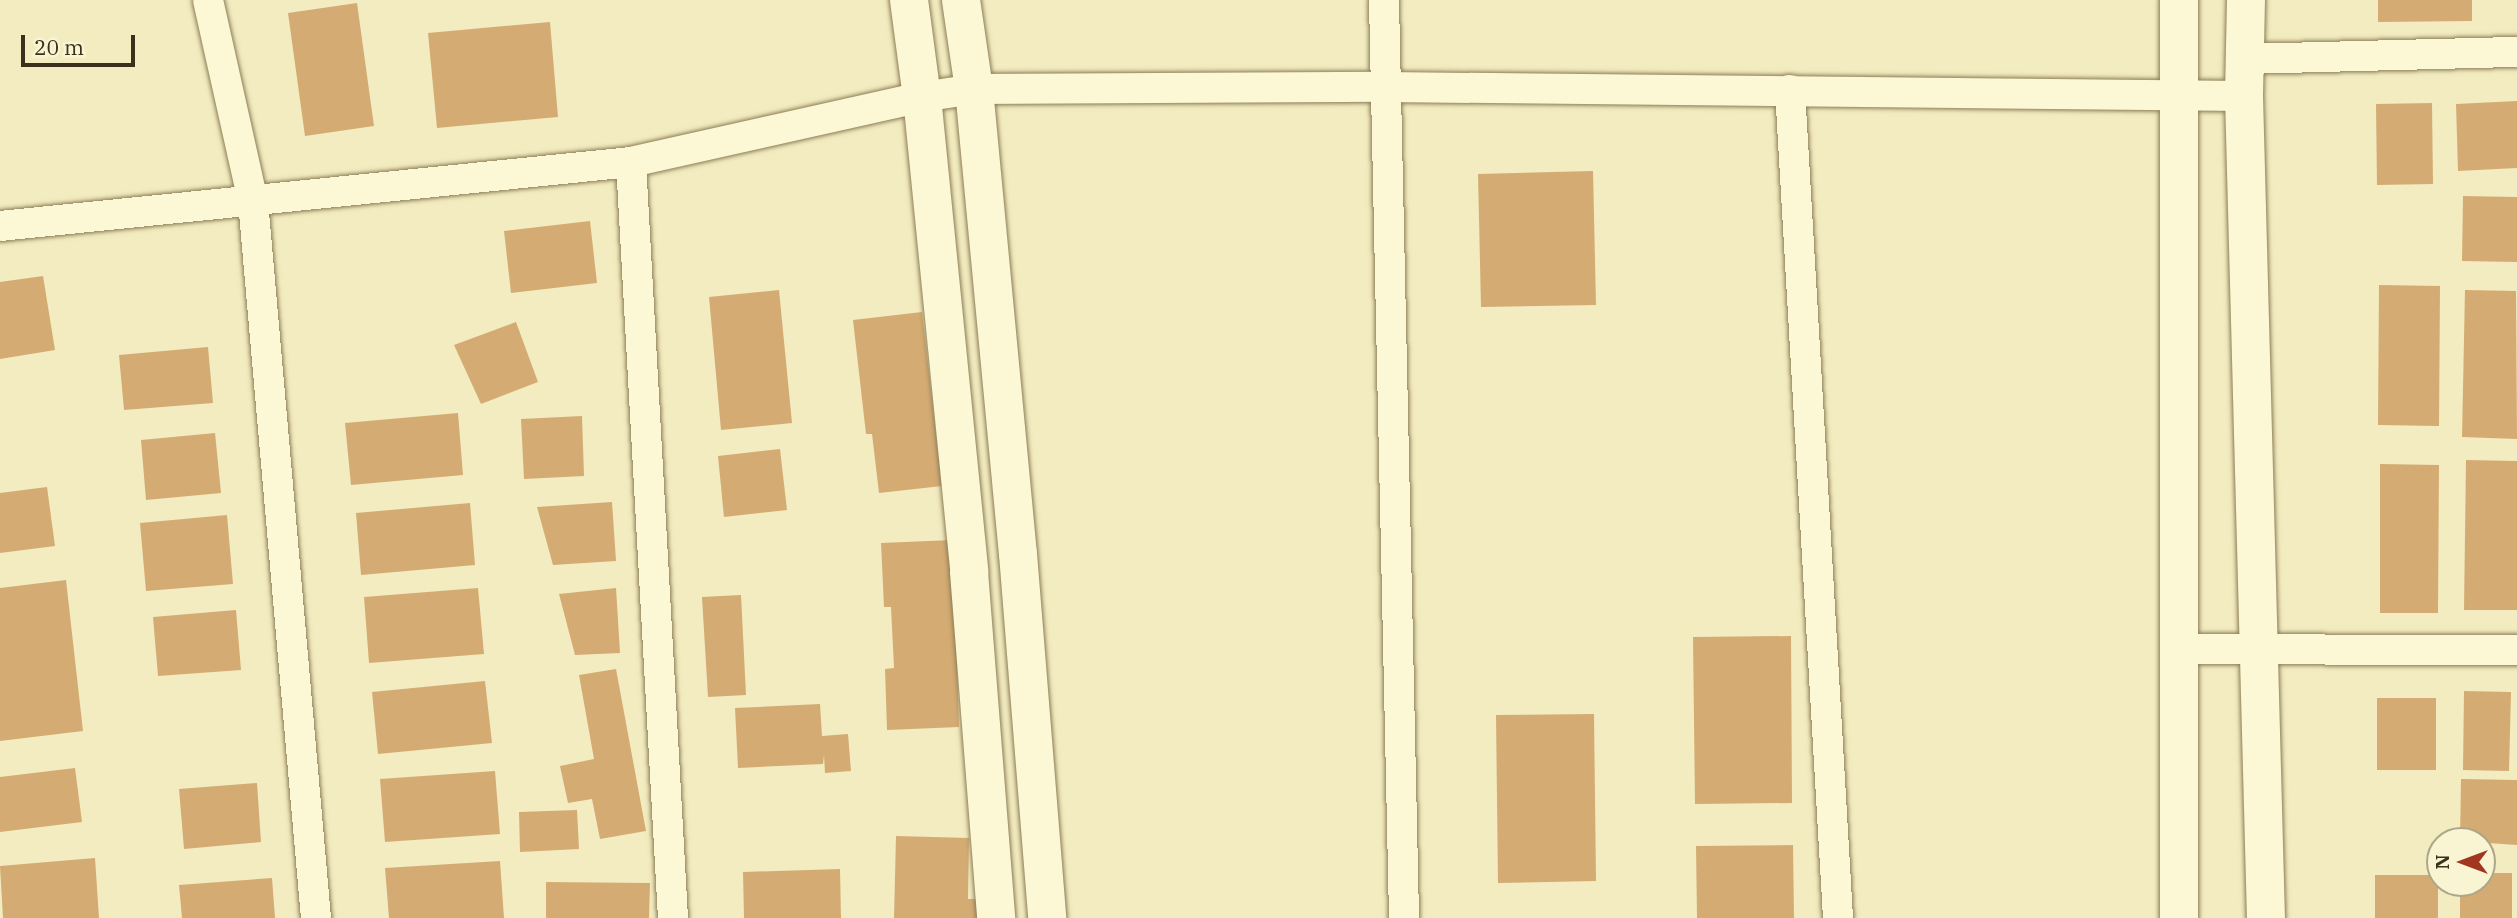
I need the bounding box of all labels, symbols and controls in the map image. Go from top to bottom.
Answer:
scale bar [24,21,138,65]
text: 20 m [34,33,84,61]
north arrow [2426,827,2496,897]
text: N [2430,854,2454,870]

